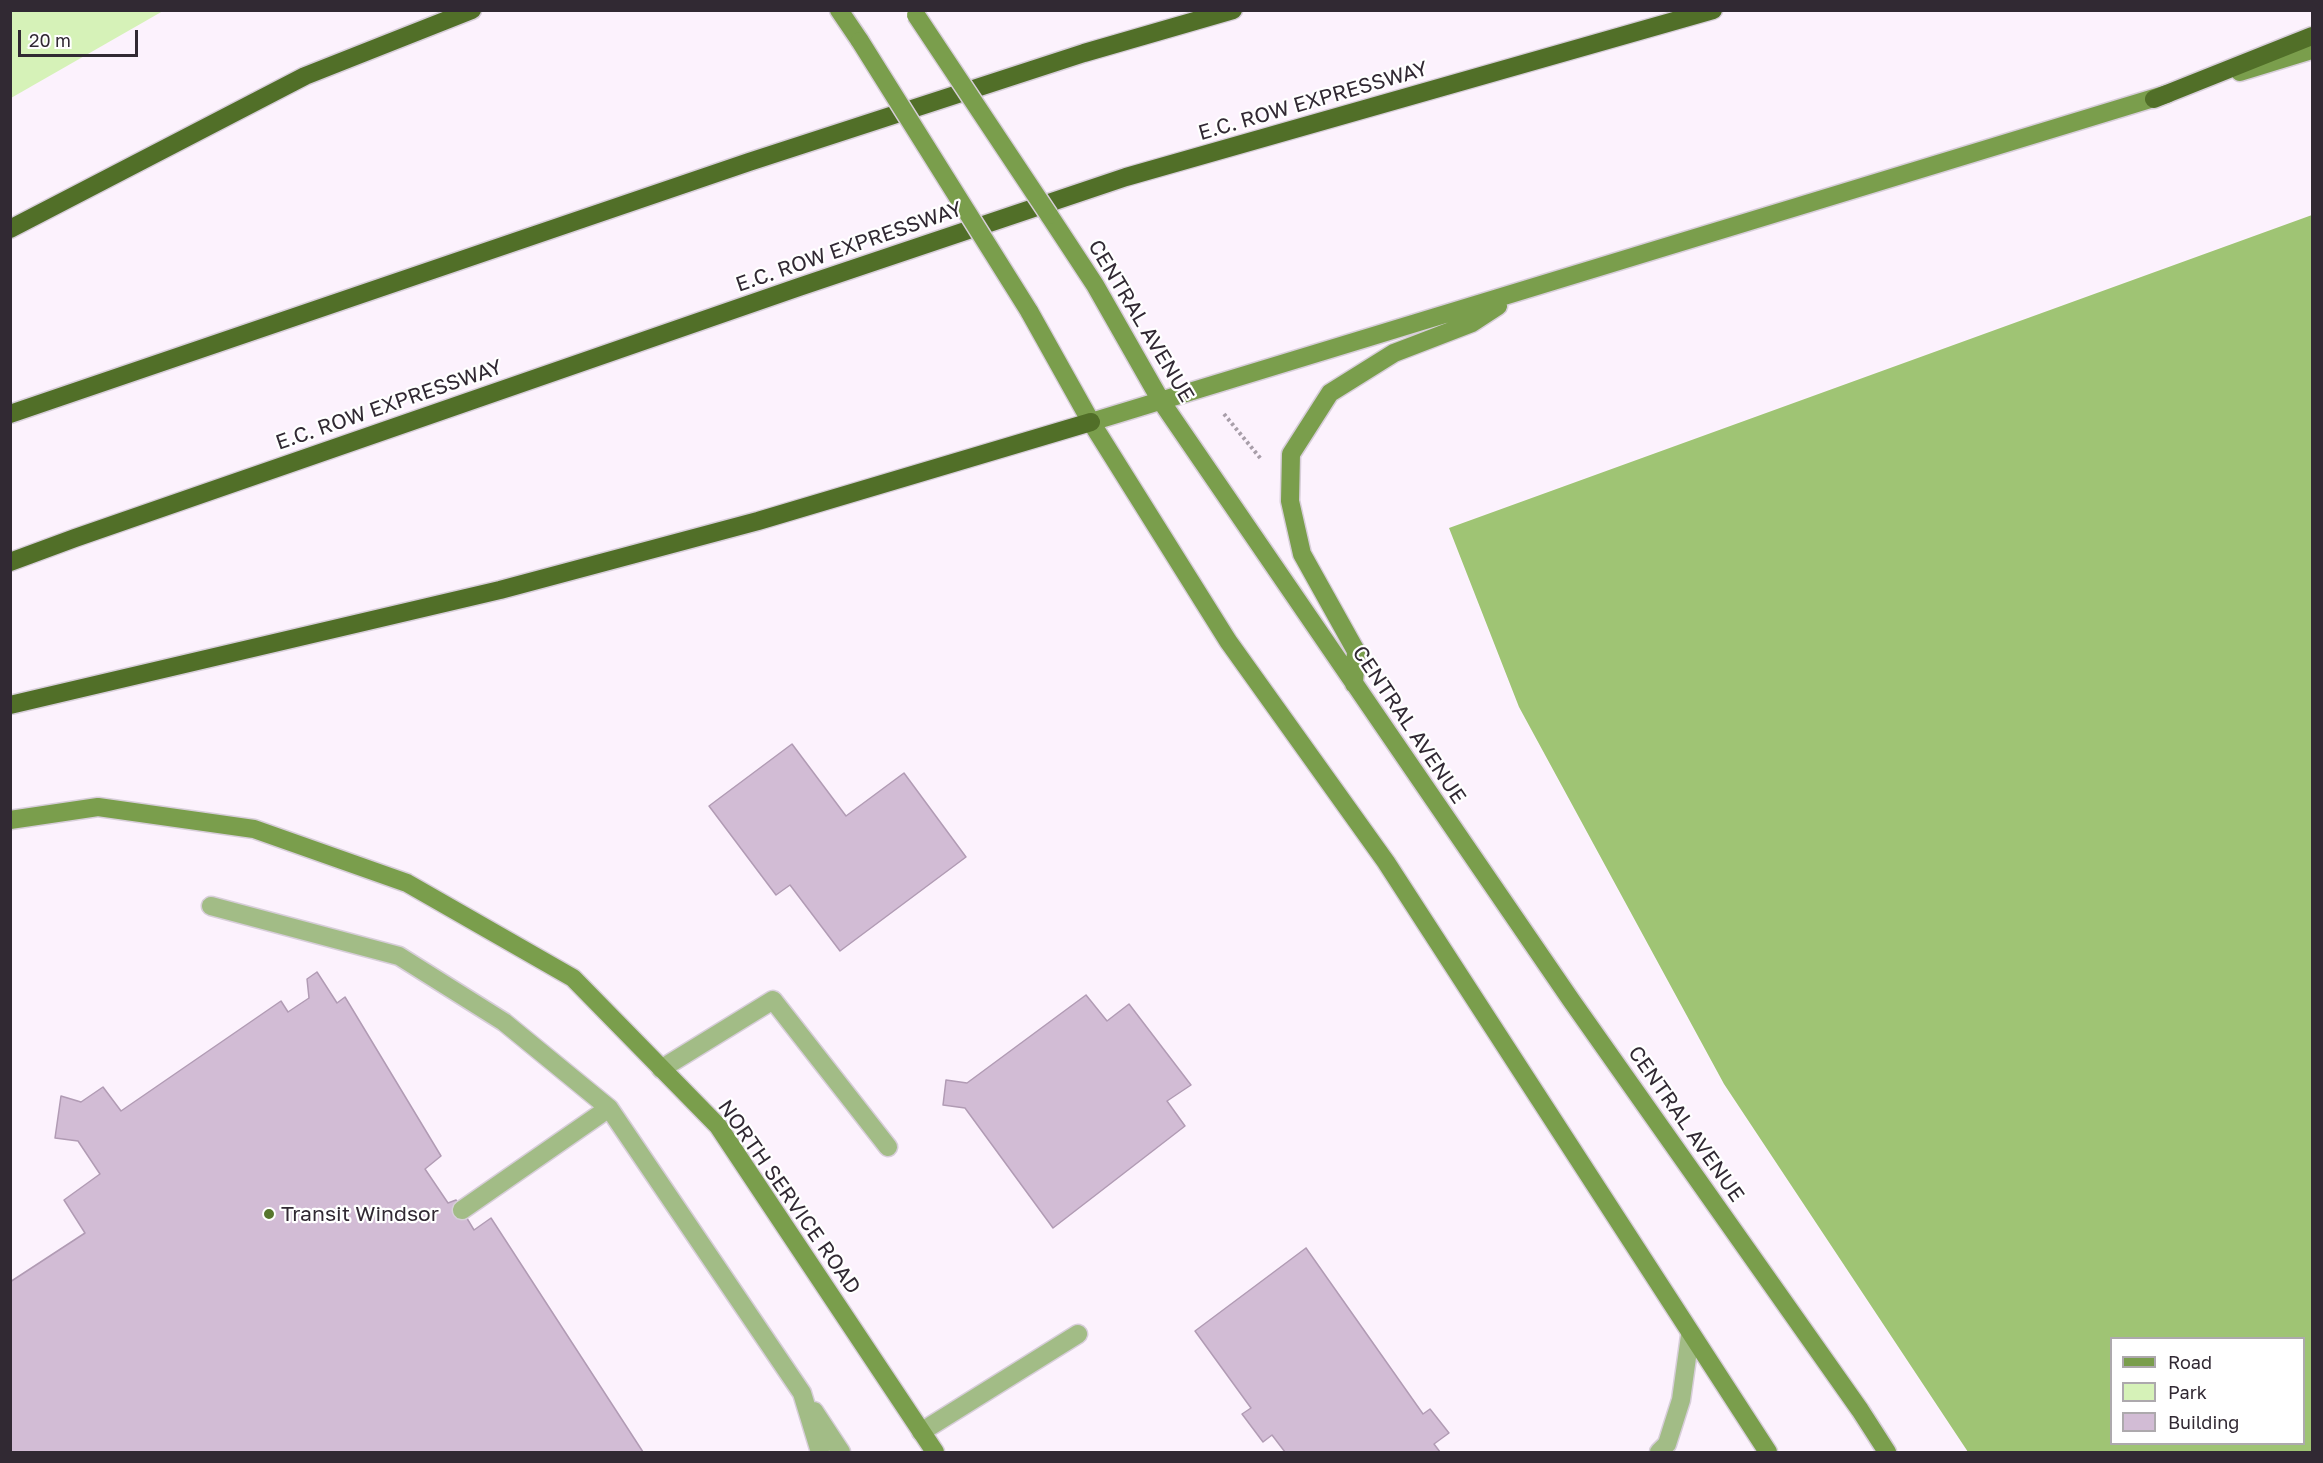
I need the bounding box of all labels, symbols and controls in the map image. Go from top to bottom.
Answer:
scale bar [21,18,141,56]
text: 20 m [29,29,71,51]
street label: E.C. ROW EXPRESSWAY [1195,56,1431,146]
street label: E.C. ROW EXPRESSWAY [733,196,965,298]
street label: CENTRAL AVENUE [1083,235,1199,407]
street label: E.C. ROW EXPRESSWAY [273,354,505,456]
street label: CENTRAL AVENUE [1347,641,1471,809]
street label: CENTRAL AVENUE [1623,1041,1749,1207]
street label: NORTH SERVICE ROAD [712,1095,866,1299]
place label: Transit Windsor [281,1201,439,1227]
marker: Transit Windsor [262,1207,276,1221]
legend [2110,1337,2305,1445]
text: Road [2168,1351,2212,1373]
text: Park [2168,1381,2207,1403]
text: Building [2168,1411,2239,1433]

